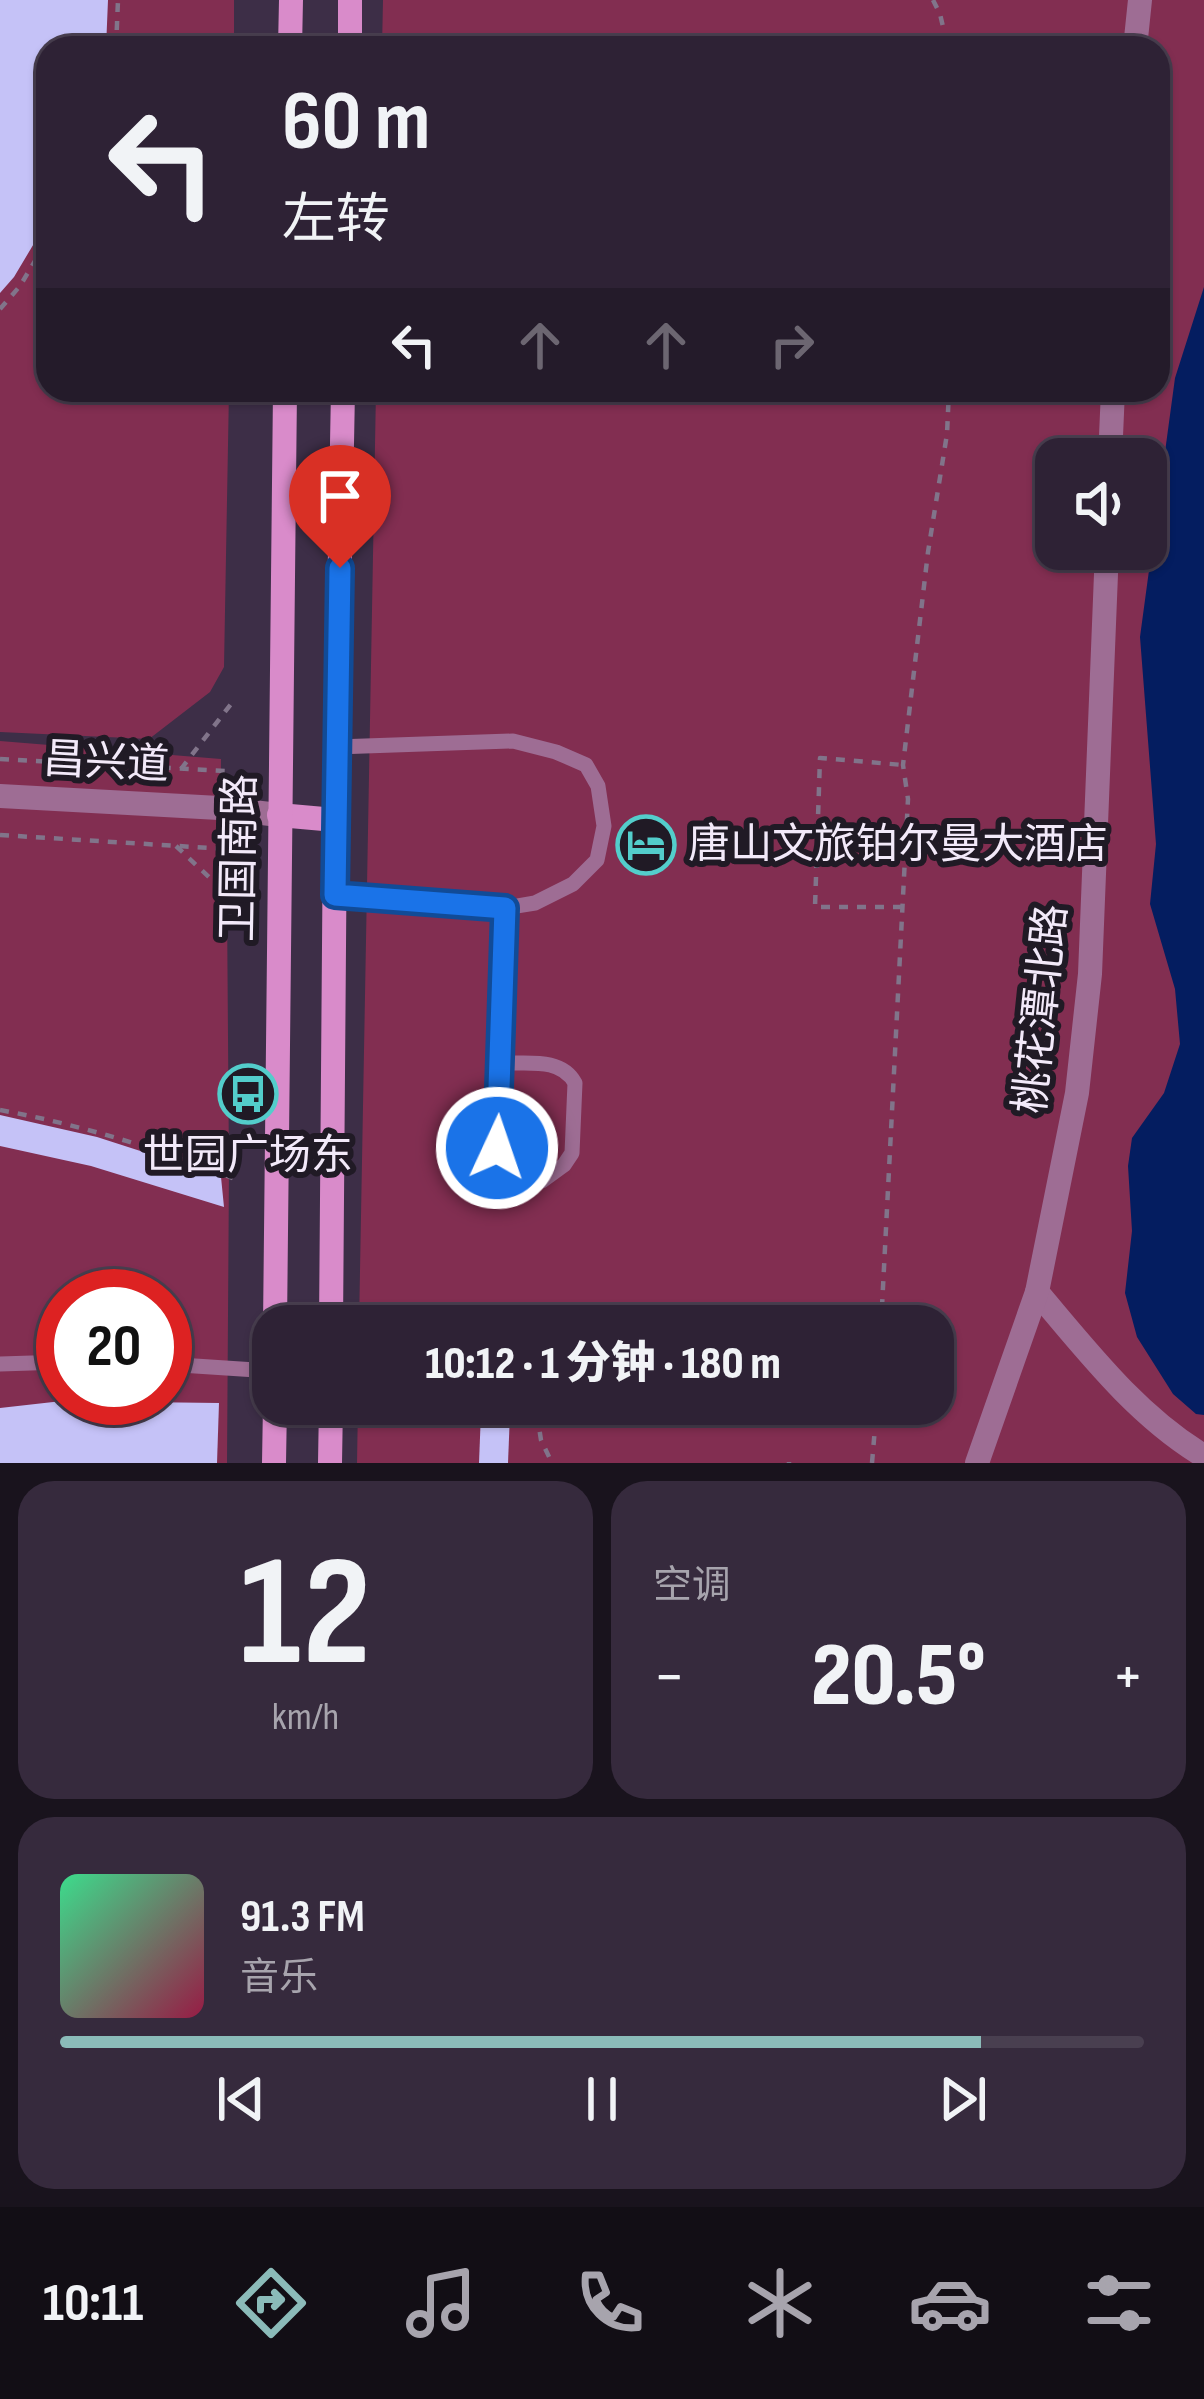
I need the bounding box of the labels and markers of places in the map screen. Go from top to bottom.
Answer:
pin [289,445,391,568]
hotel icon: 唐山文旅铂尔曼大酒店 [615,814,677,876]
place label: 唐山文旅铂尔曼大酒店 [688,820,1108,871]
bus stop icon: 世园广场东 [217,1063,279,1125]
place label: 世园广场东 [143,1131,353,1182]

